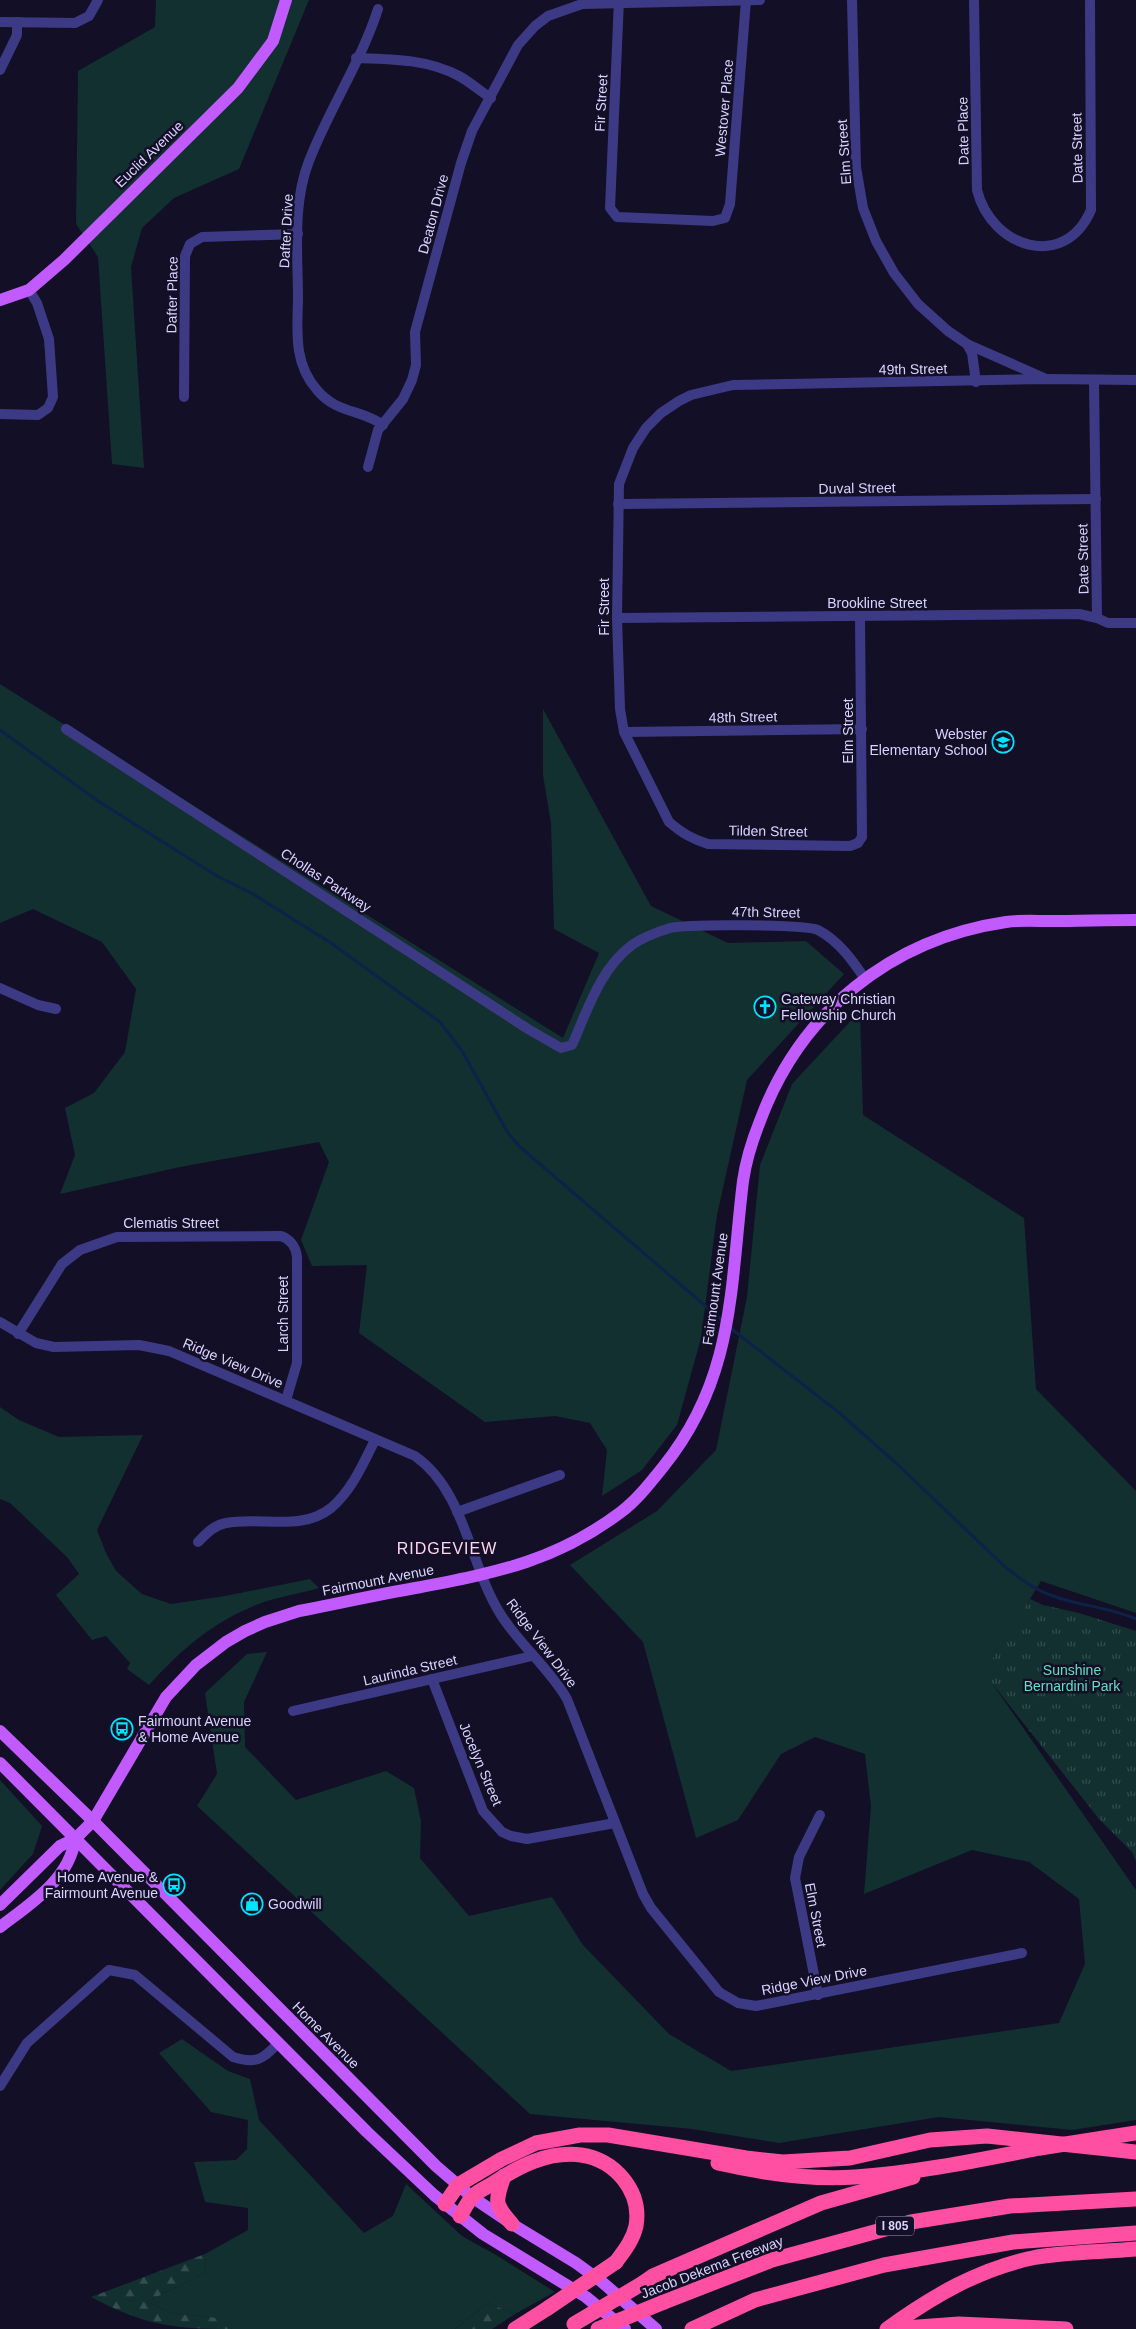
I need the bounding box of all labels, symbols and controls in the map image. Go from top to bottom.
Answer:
street label: Westover Place [712,58,736,157]
street label: Fir Street [592,74,611,132]
street label: Date Place [954,96,972,165]
street label: Date Street [1068,112,1086,184]
street label: Euclid Avenue [112,117,187,190]
street label: Elm Street [834,119,854,185]
street label: Deaton Drive [415,172,451,256]
street label: Dafter Drive [276,193,296,269]
street label: Dafter Place [163,256,181,334]
street label: 49th Street [879,360,947,378]
street label: Duval Street [818,479,896,497]
street label: Date Street [1074,523,1092,595]
street label: Fir Street [596,578,612,636]
street label: Brookline Street [827,595,927,611]
street label: Elm Street [840,698,856,764]
street label: 48th Street [709,708,777,726]
place label: Webster Elementary School [869,726,987,758]
school or university icon: Webster Elementary School [991,730,1015,754]
street label: Tilden Street [728,822,808,840]
street label: Chollas Parkway [278,845,374,915]
street label: 47th Street [732,903,800,921]
place label: Gateway Christian Fellowship Church [781,991,896,1023]
church icon: Gateway Christian Fellowship Church [753,995,777,1019]
street label: Clematis Street [123,1215,219,1231]
street label: Fairmount Avenue [699,1232,731,1346]
street label: Larch Street [275,1276,291,1352]
street label: Ridge View Drive [181,1335,286,1391]
district label: RIDGEVIEW [397,1540,497,1557]
street label: Fairmount Avenue [321,1561,435,1599]
street label: Ridge View Drive [503,1595,581,1691]
street label: Laurinda Street [362,1651,459,1689]
park label: Sunshine Bernardini Park [1024,1662,1121,1694]
place label: Fairmount Avenue & Home Avenue [138,1713,252,1745]
bus stop icon: Fairmount Avenue & Home Avenue [110,1717,134,1741]
street label: Jocelyn Street [456,1720,506,1808]
place label: Home Avenue & Fairmount Avenue [45,1869,159,1901]
bus stop icon: Home Avenue & Fairmount Avenue [162,1873,186,1897]
street label: Elm Street [802,1881,830,1949]
shop icon: Goodwill [240,1892,264,1916]
place label: Goodwill [268,1896,322,1912]
street label: Ridge View Drive [760,1962,868,1998]
street label: Home Avenue [289,1998,363,2072]
road number: I 805 [876,2216,914,2236]
street label: Jacob Dekema Freeway [639,2232,785,2302]

